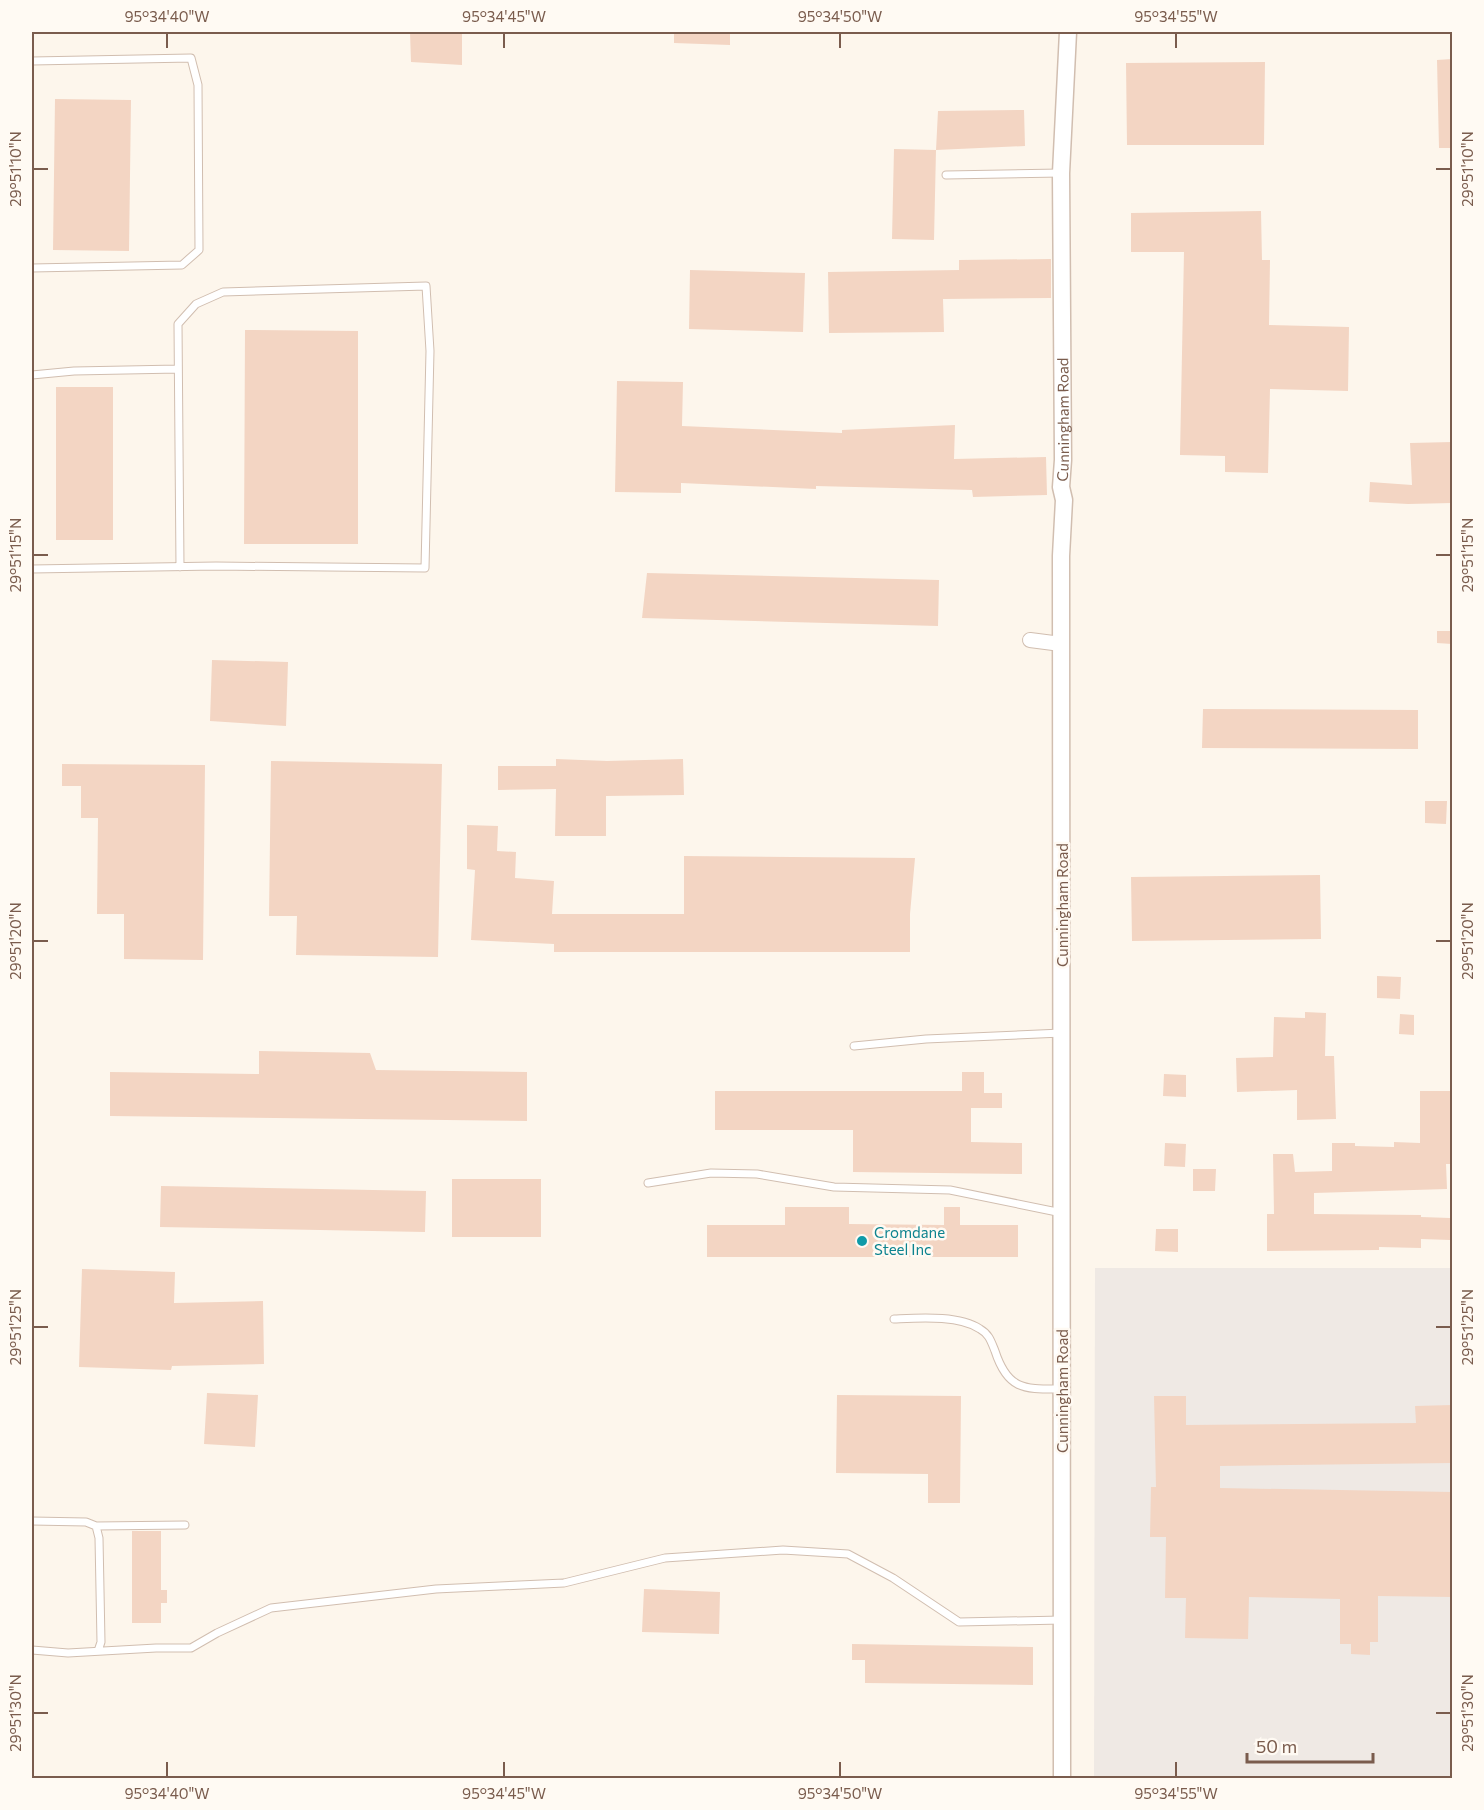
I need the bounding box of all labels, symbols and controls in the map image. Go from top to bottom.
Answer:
text: 95°34'40"W [124,7,210,25]
text: 95°34'45"W [462,7,546,25]
text: 95°34'50"W [798,7,882,25]
text: 95°34'55"W [1134,7,1218,25]
text: 29°51'10"N [6,131,24,207]
text: 29°51'10"N [1458,131,1476,207]
street label: Cunningham Road [1052,357,1072,482]
text: 29°51'15"N [6,518,24,592]
text: 29°51'15"N [1458,518,1476,592]
street label: Cunningham Road [1053,843,1071,967]
text: 29°51'20"N [6,902,24,980]
text: 29°51'20"N [1458,902,1476,980]
place label: Cromdane Steel Inc [874,1223,945,1258]
marker: Cromdane Steel Inc [855,1234,869,1248]
text: 29°51'25"N [6,1289,24,1365]
text: 29°51'25"N [1458,1289,1476,1365]
street label: Cunningham Road [1053,1329,1071,1453]
text: 29°51'30"N [6,1674,24,1752]
text: 29°51'30"N [1458,1674,1476,1752]
scale bar [1247,1726,1373,1764]
text: 50 m [1256,1735,1297,1757]
text: 95°34'40"W [124,1784,210,1802]
text: 95°34'45"W [462,1784,546,1802]
text: 95°34'50"W [798,1784,882,1802]
text: 95°34'55"W [1134,1784,1218,1802]

